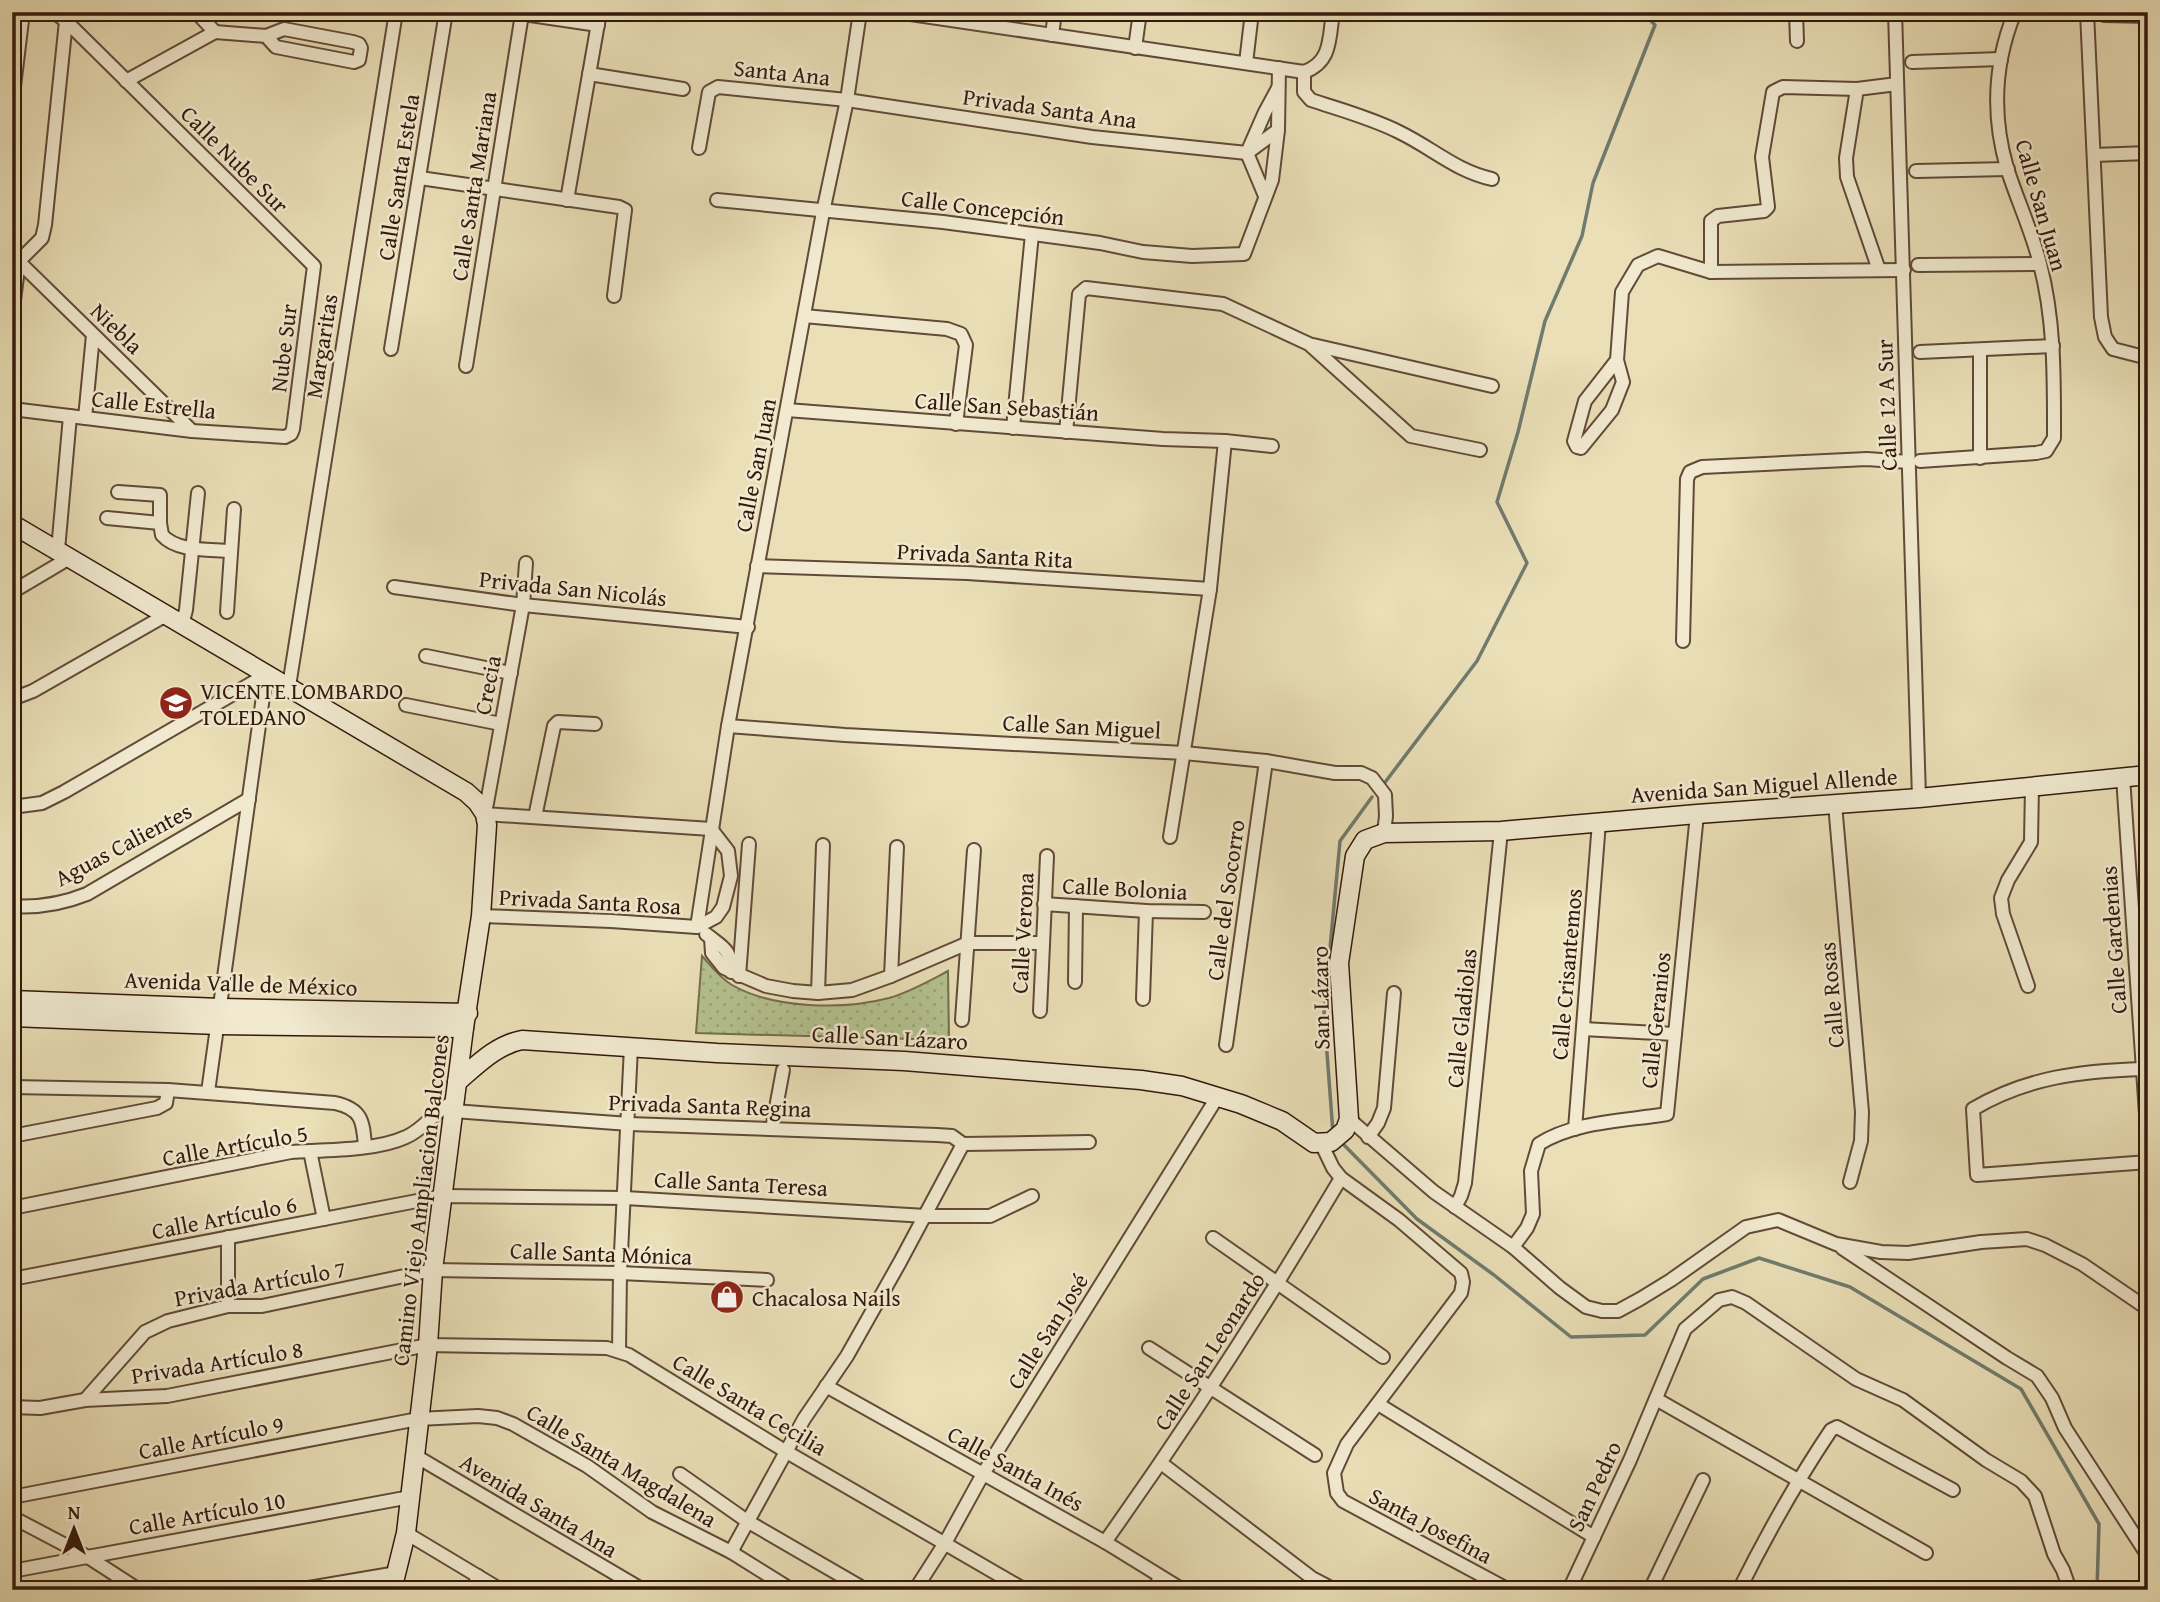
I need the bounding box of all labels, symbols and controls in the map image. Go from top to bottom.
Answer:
street label: Santa Ana [732,51,832,93]
street label: Privada Santa Ana [961,79,1139,137]
street label: Calle Santa Mariana [442,89,504,283]
street label: Calle Santa Estela [369,91,427,263]
street label: Calle Nube Sur [174,98,297,221]
street label: Calle San Juan [2007,135,2077,275]
street label: Calle Concepción [900,181,1066,233]
street label: Margaritas [296,291,346,401]
street label: Niebla [83,295,151,361]
street label: Nube Sur [261,302,305,394]
street label: Calle 12 A Sur [1867,338,1905,471]
street label: Calle Estrella [90,381,218,427]
street label: Calle San Sebastián [914,383,1100,429]
street label: Calle San Juan [726,395,784,535]
street label: Privada Santa Rita [896,534,1074,576]
street label: Privada San Nicolás [478,562,668,614]
street label: Crecia [465,652,509,718]
place label: VICENTE LOMBARDO TOLEDANO [200,674,403,733]
school or university icon: VICENTE LOMBARDO TOLEDANO [157,684,195,722]
street label: Calle San Miguel [1002,705,1162,747]
street label: Avenida San Miguel Allende [1630,759,1898,811]
street label: Aguas Calientes [49,794,197,894]
street label: Calle del Socorro [1197,817,1253,983]
street label: Calle Gardenias [2091,865,2135,1015]
street label: Calle Bolonia [1062,868,1189,908]
street label: Calle Verona [1002,871,1042,994]
street label: Privada Santa Rosa [498,880,682,922]
street label: Calle Crisantemos [1542,887,1590,1061]
street label: Calle Rosas [1810,941,1852,1049]
street label: San Lázaro [1303,946,1337,1050]
street label: Calle Gladiolas [1437,947,1485,1089]
street label: Calle Geranios [1631,950,1679,1090]
street label: Avenida Valle de México [124,962,358,1004]
street label: Calle San Lázaro [811,1016,969,1058]
street label: Camino Viejo Ampliacion Balcones [383,1032,457,1368]
street label: Privada Santa Regina [608,1085,812,1125]
street label: Calle Artículo 5 [160,1116,310,1174]
street label: Calle Santa Teresa [653,1162,829,1204]
street label: Calle Artículo 6 [149,1187,299,1247]
street label: Calle Santa Mónica [509,1233,693,1273]
street label: Privada Artículo 7 [172,1252,348,1314]
street label: Calle San Leonardo [1145,1265,1273,1437]
street label: Calle San José [998,1267,1096,1395]
shop icon: Chacalosa Nails [708,1278,746,1316]
place label: Chacalosa Nails [752,1281,901,1314]
street label: Privada Artículo 8 [129,1332,305,1392]
street label: Calle Santa Cecilia [667,1345,834,1463]
street label: Calle Santa Magdalena [521,1395,723,1535]
street label: Calle Artículo 9 [136,1407,286,1467]
street label: Calle Santa Inés [942,1417,1090,1519]
street label: San Pedro [1559,1435,1629,1537]
street label: Avenida Santa Ana [454,1445,624,1565]
street label: Santa Josefina [1363,1479,1499,1571]
street label: Calle Artículo 10 [126,1483,288,1543]
north arrow [38,1494,108,1564]
text: N [68,1498,81,1526]

